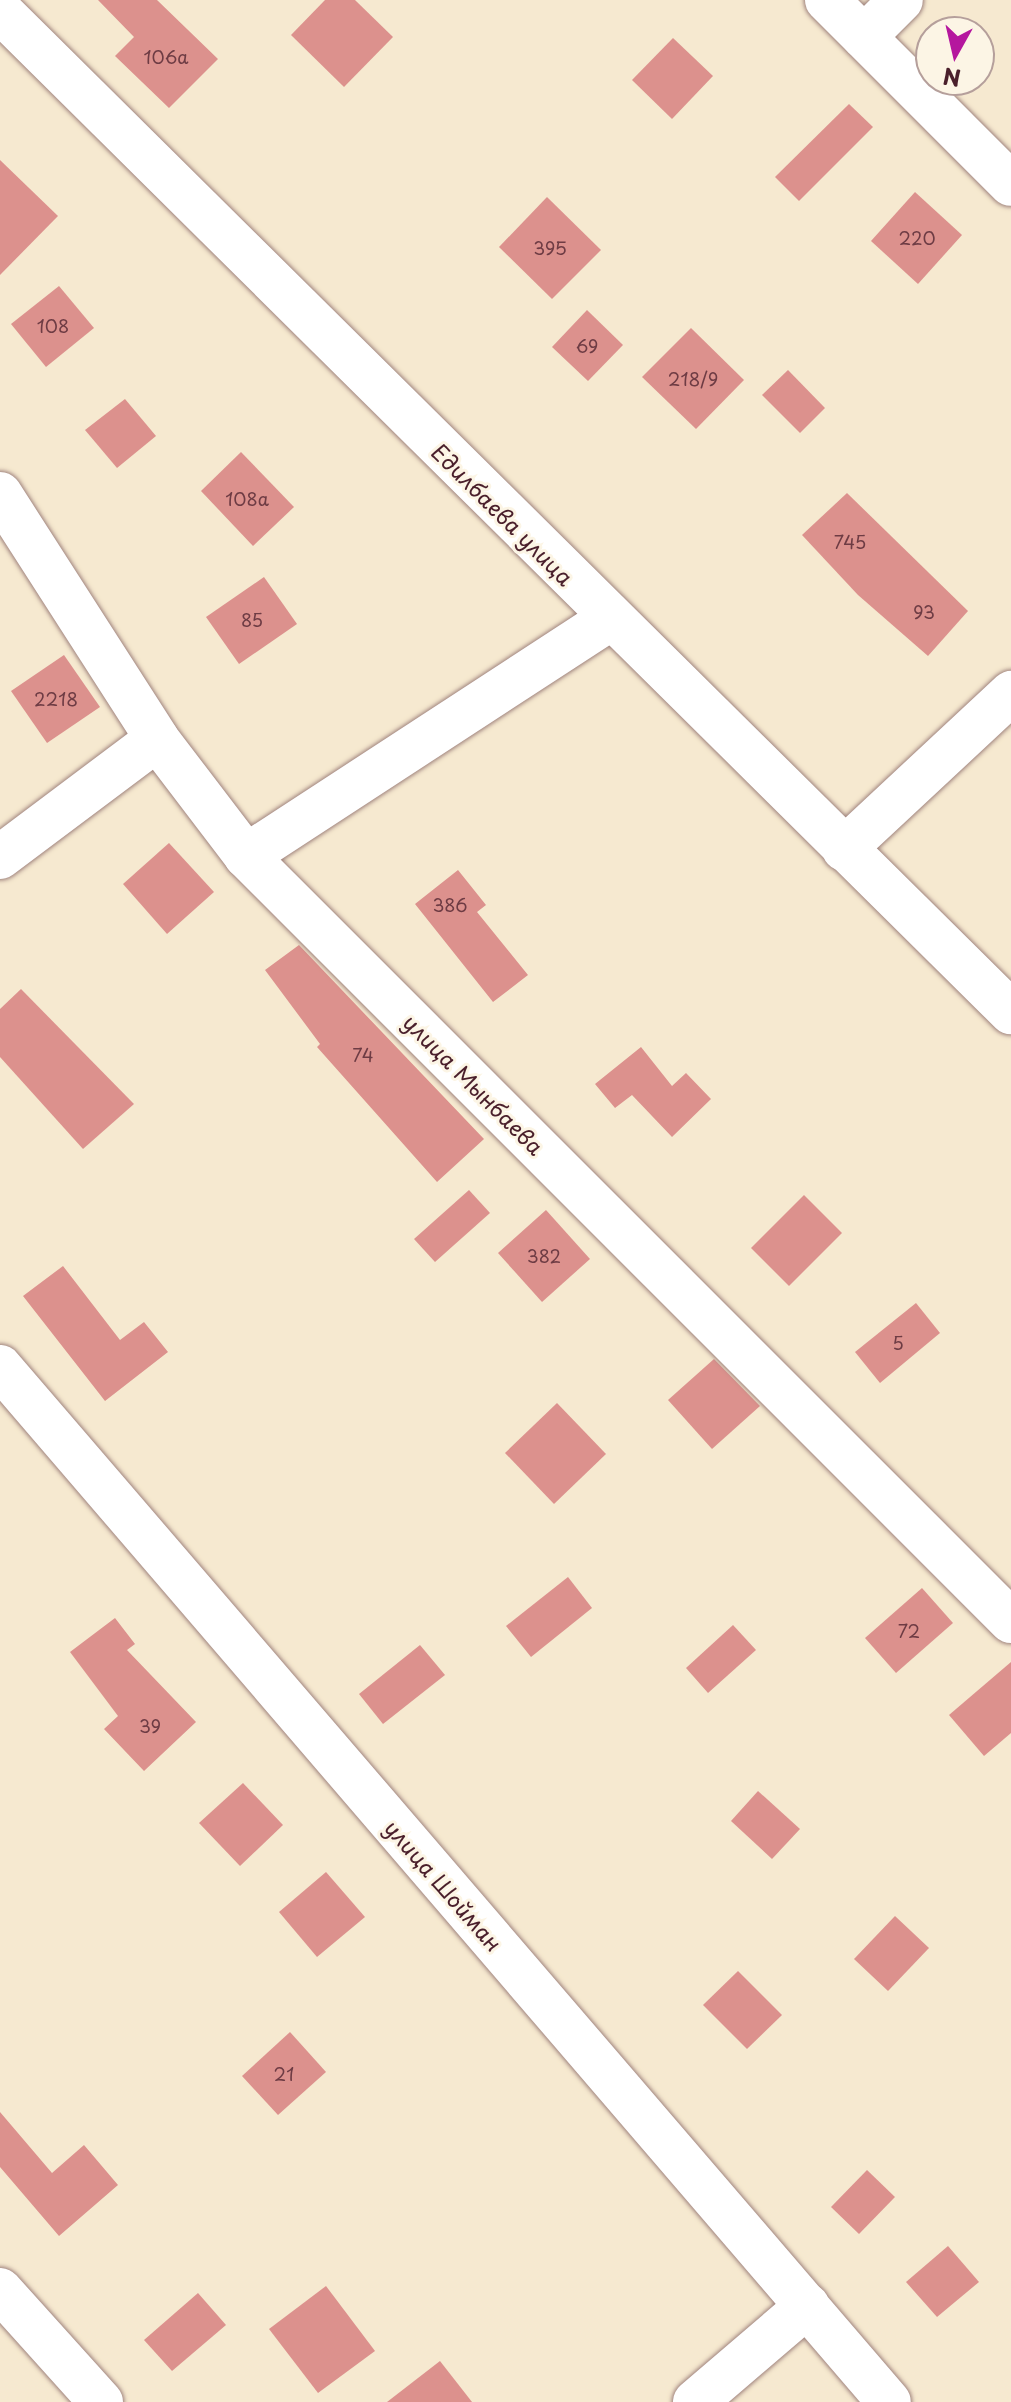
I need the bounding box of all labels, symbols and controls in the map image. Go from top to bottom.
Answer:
north arrow [915,16,995,96]
house number: 106а [143,46,189,68]
text: N [941,61,963,96]
house number: 220 [898,227,936,249]
house number: 395 [533,237,567,259]
house number: 108 [37,315,69,337]
house number: 69 [576,335,598,357]
house number: 218/9 [668,368,718,390]
street label: Едилбаева улица [426,437,580,591]
house number: 108а [225,488,269,510]
house number: 745 [834,531,866,553]
house number: 93 [913,601,935,623]
house number: 85 [241,609,263,631]
house number: 2218 [34,688,78,710]
house number: 386 [432,894,468,916]
street label: улица Мынбаева [398,1008,550,1160]
house number: 74 [352,1044,374,1066]
house number: 382 [527,1245,561,1267]
house number: 5 [892,1332,904,1354]
house number: 72 [898,1620,920,1642]
house number: 39 [139,1715,161,1737]
street label: улица Шойман [380,1814,508,1956]
house number: 21 [274,2063,294,2085]

